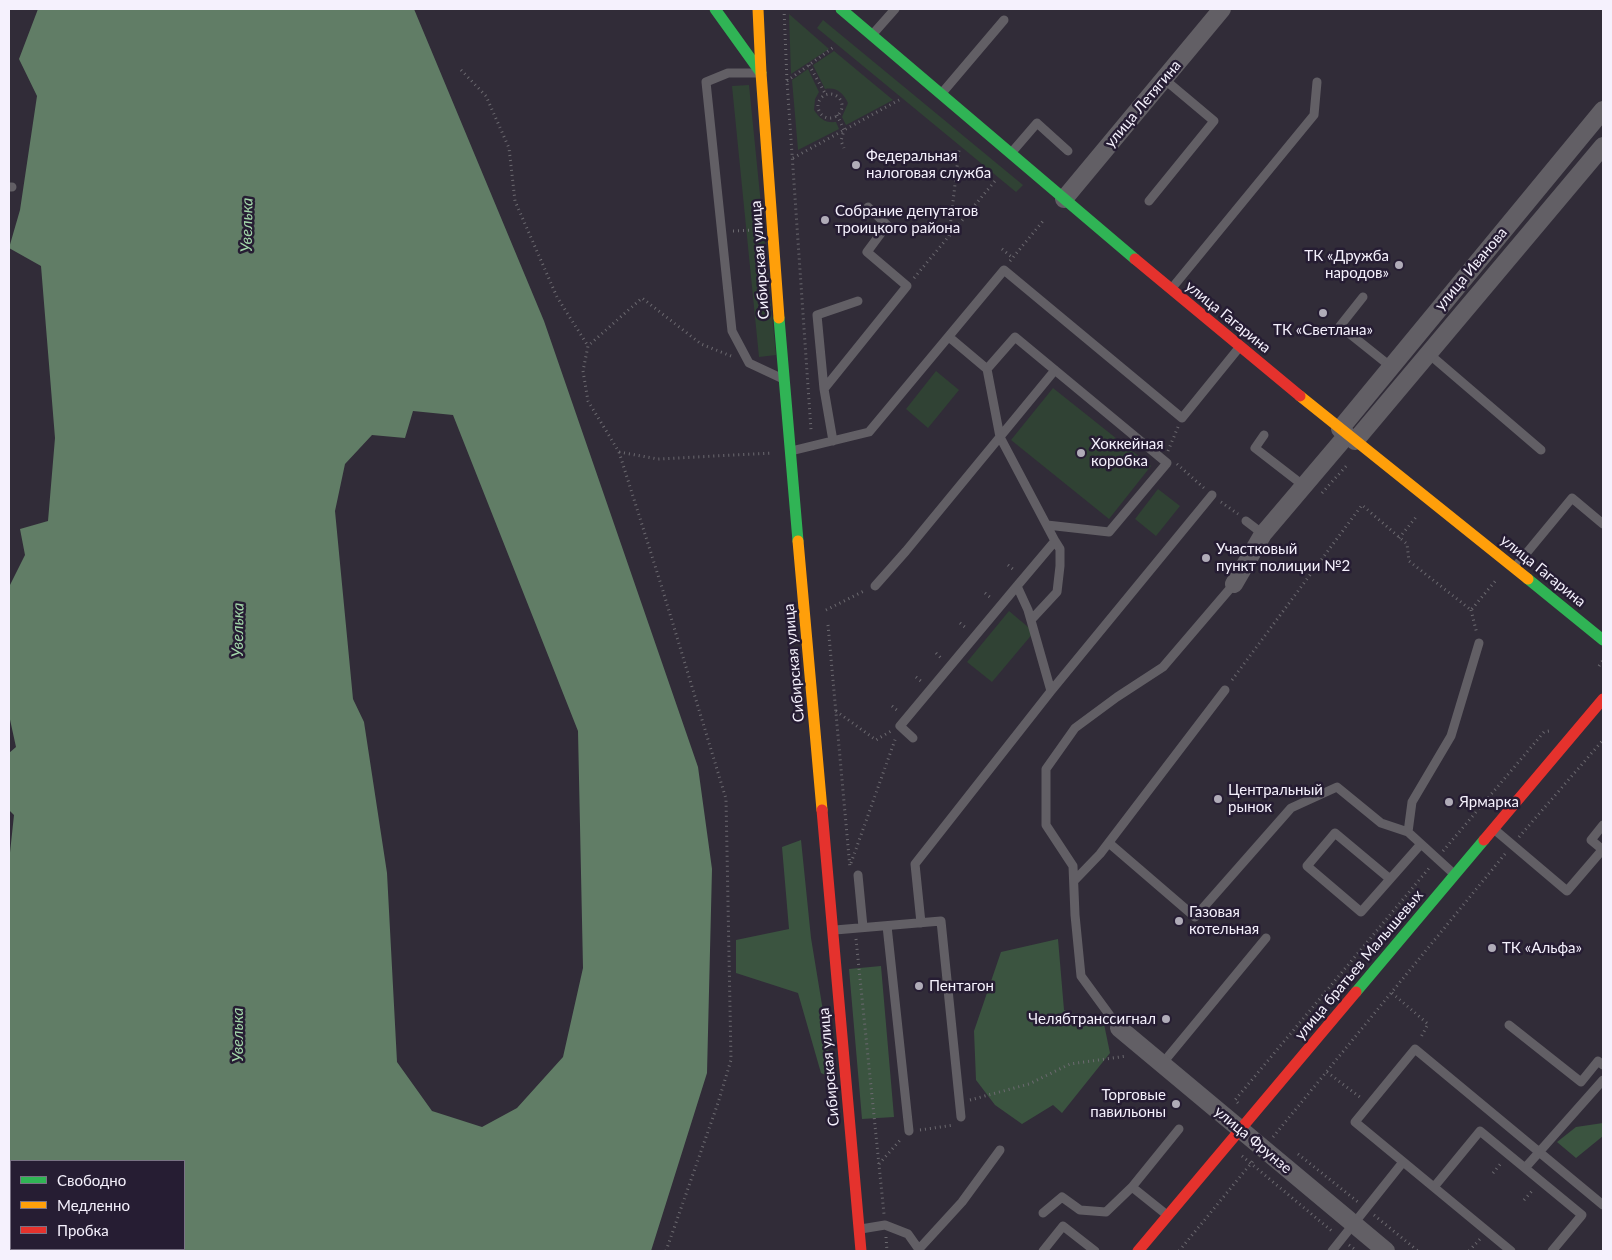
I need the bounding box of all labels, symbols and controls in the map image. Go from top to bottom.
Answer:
street label: улица Летягина [1101,57,1185,151]
place label: Федеральная налоговая служба [866,147,991,182]
marker: Федеральная налоговая служба [850,159,862,171]
water label: Увелька [237,198,257,252]
street label: Сибирская улица [747,200,773,320]
place label: Собрание депутатов троицкого района [835,202,978,237]
marker: Собрание депутатов троицкого района [819,214,831,226]
street label: улица Иванова [1431,224,1511,314]
place label: ТК «Дружба народов» [1304,247,1389,282]
marker: ТК «Дружба народов» [1393,259,1405,271]
street label: улица Гагарина [1182,277,1274,357]
marker: ТК «Светлана» [1317,307,1329,319]
place label: ТК «Светлана» [1273,321,1373,339]
place label: Хоккейная коробка [1091,435,1164,470]
marker: Хоккейная коробка [1075,447,1087,459]
street label: улица Гагарина [1497,531,1589,611]
place label: Участковый пункт полиции №2 [1216,540,1350,575]
marker: Участковый пункт полиции №2 [1200,552,1212,564]
water label: Увелька [228,603,248,657]
street label: Сибирская улица [780,603,808,723]
place label: Центральный рынок [1228,781,1323,816]
marker: Центральный рынок [1212,793,1224,805]
place label: Ярмарка [1459,793,1519,811]
marker: Ярмарка [1443,796,1455,808]
street label: улица братьев Малышевых [1291,886,1427,1044]
place label: Газовая котельная [1189,903,1259,938]
marker: Газовая котельная [1173,915,1185,927]
place label: ТК «Альфа» [1502,939,1582,957]
marker: ТК «Альфа» [1486,942,1498,954]
place label: Пентагон [929,977,994,995]
marker: Пентагон [913,980,925,992]
street label: Сибирская улица [815,1007,843,1127]
water label: Увелька [228,1008,248,1062]
place label: Челябтранссигнал [1028,1010,1156,1028]
marker: Челябтранссигнал [1160,1013,1172,1025]
place label: Торговые павильоны [1090,1086,1166,1121]
marker: Торговые павильоны [1170,1098,1182,1110]
street label: улица Фрунзе [1211,1102,1295,1178]
legend [10,1160,185,1250]
text: Свободно [57,1171,126,1189]
text: Медленно [57,1196,130,1214]
text: Пробка [57,1221,109,1239]

